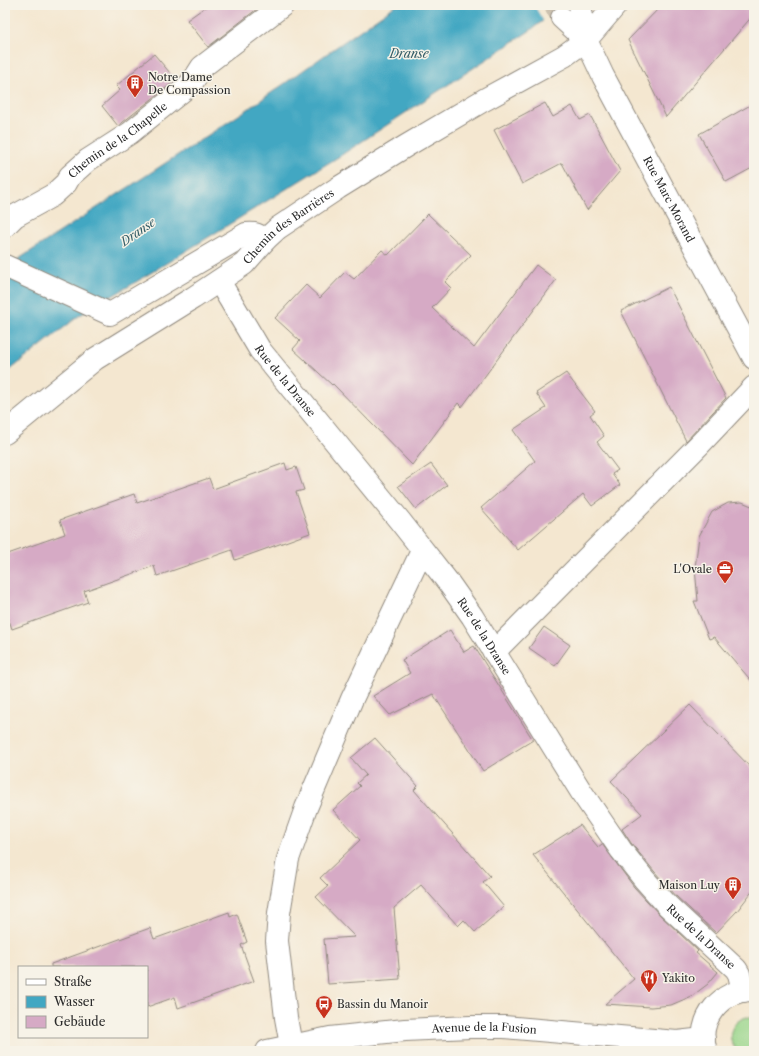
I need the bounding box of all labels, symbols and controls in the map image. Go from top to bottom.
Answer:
water label: Dranse [389,46,430,61]
place label: Notre Dame De Compassion [148,70,231,97]
building icon: Notre Dame De Compassion [125,73,145,98]
street label: Chemin de la Chapelle [65,99,170,181]
street label: Rue Marc Morand [640,154,698,245]
street label: Chemin des Barrières [240,186,337,267]
water label: Dranse [117,214,159,249]
street label: Rue de la Dranse [252,342,319,420]
office icon: L'Ovale [715,559,735,584]
place label: L'Ovale [673,562,712,576]
street label: Rue de la Dranse [454,595,514,677]
building icon: Maison Luy [723,875,743,900]
place label: Maison Luy [658,878,721,892]
street label: Rue de la Dranse [664,901,738,972]
legend [18,966,148,1038]
restaurant icon: Yakito [639,968,659,993]
place label: Yakito [661,971,695,985]
text: Straße [54,974,92,989]
text: Wasser [53,994,95,1009]
bus stop icon: Bassin du Manoir [314,994,334,1019]
place label: Bassin du Manoir [337,997,428,1011]
text: Gebäude [54,1014,106,1029]
street label: Avenue de la Fusion [430,1020,538,1037]

